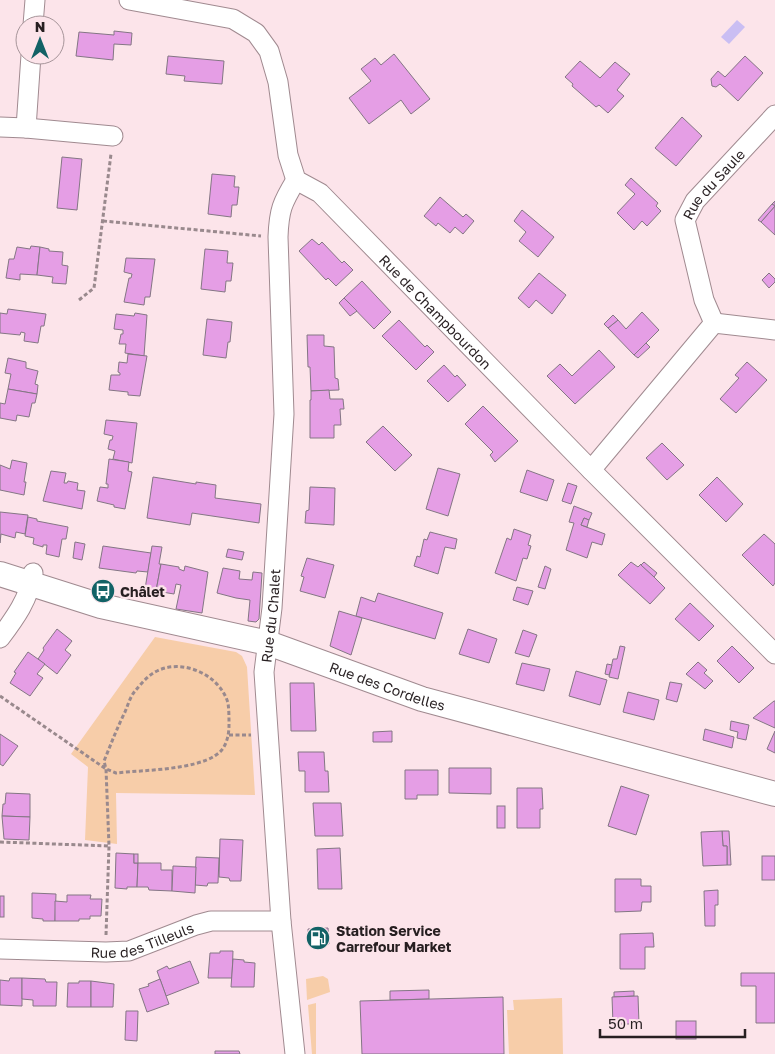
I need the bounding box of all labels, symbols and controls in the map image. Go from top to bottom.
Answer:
north arrow [15,15,65,65]
text: N [35,18,45,35]
street label: Rue du Saule [678,145,748,222]
street label: Rue de Champbourdon [376,251,495,372]
street label: Rue du Chalet [257,568,283,664]
bus stop icon: Châlet [90,578,116,604]
place label: Châlet [120,583,165,600]
street label: Rue des Cordelles [327,658,447,713]
street label: Rue des Tilleuls [90,918,196,961]
place label: Station Service Carrefour Market [336,922,452,955]
fuel station icon: Station Service Carrefour Market [305,925,331,951]
scale bar [600,1006,745,1038]
text: 50 m [608,1014,643,1032]

